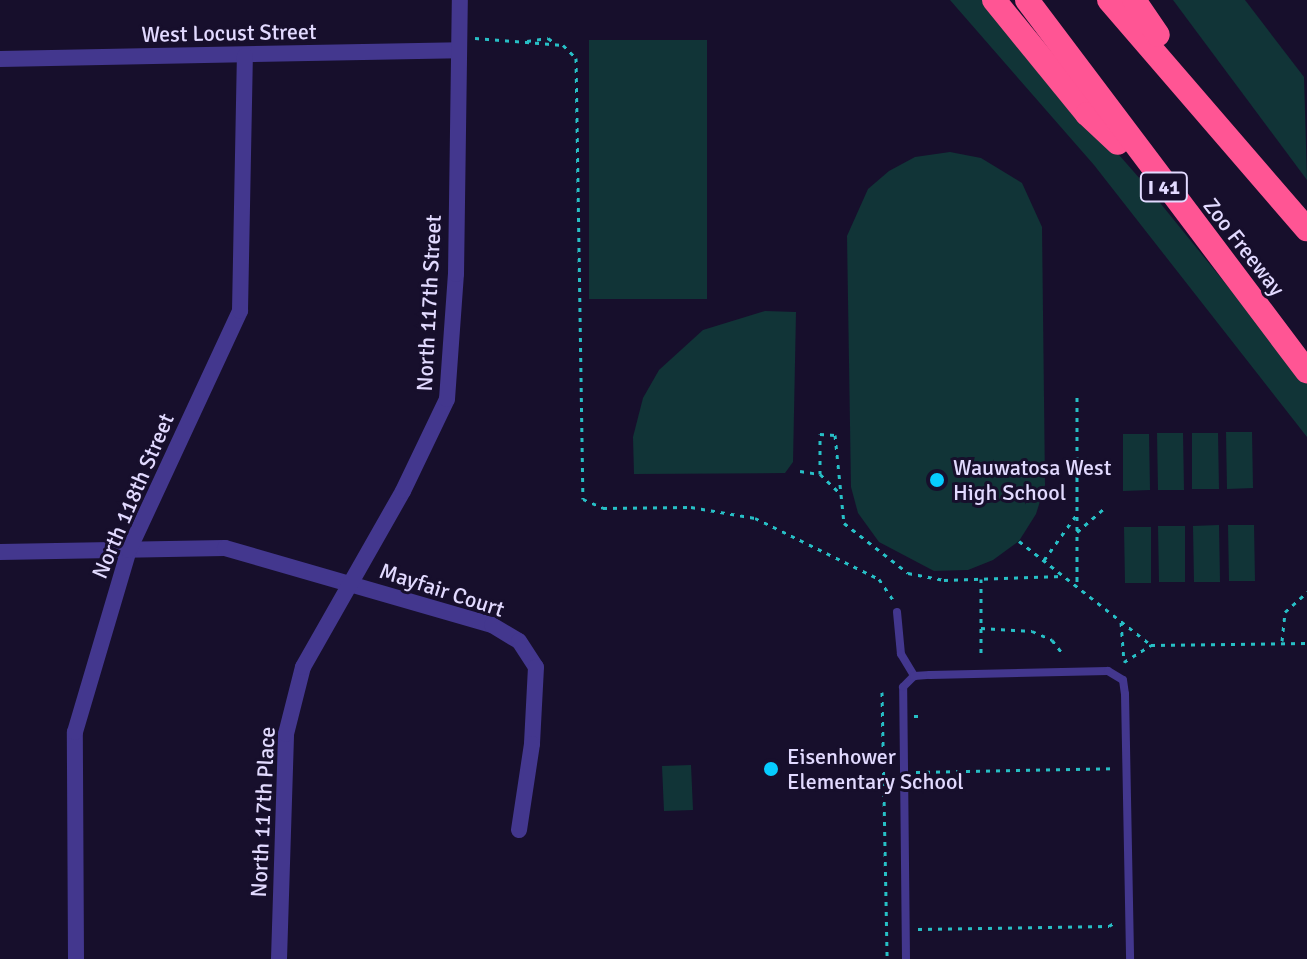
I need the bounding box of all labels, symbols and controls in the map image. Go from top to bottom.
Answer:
street label: West Locust Street [141,18,317,48]
road number: I 41 [1138,171,1190,203]
street label: Zoo Freeway [1198,193,1290,301]
street label: North 117th Street [411,214,447,392]
street label: North 118th Street [86,409,180,583]
place label: Wauwatosa West High School [953,454,1111,506]
marker: Wauwatosa West High School [928,471,946,489]
street label: Mayfair Court [376,557,508,623]
street label: North 117th Place [245,726,281,898]
place label: Eisenhower Elementary School [787,743,964,794]
marker: Eisenhower Elementary School [762,760,780,778]

